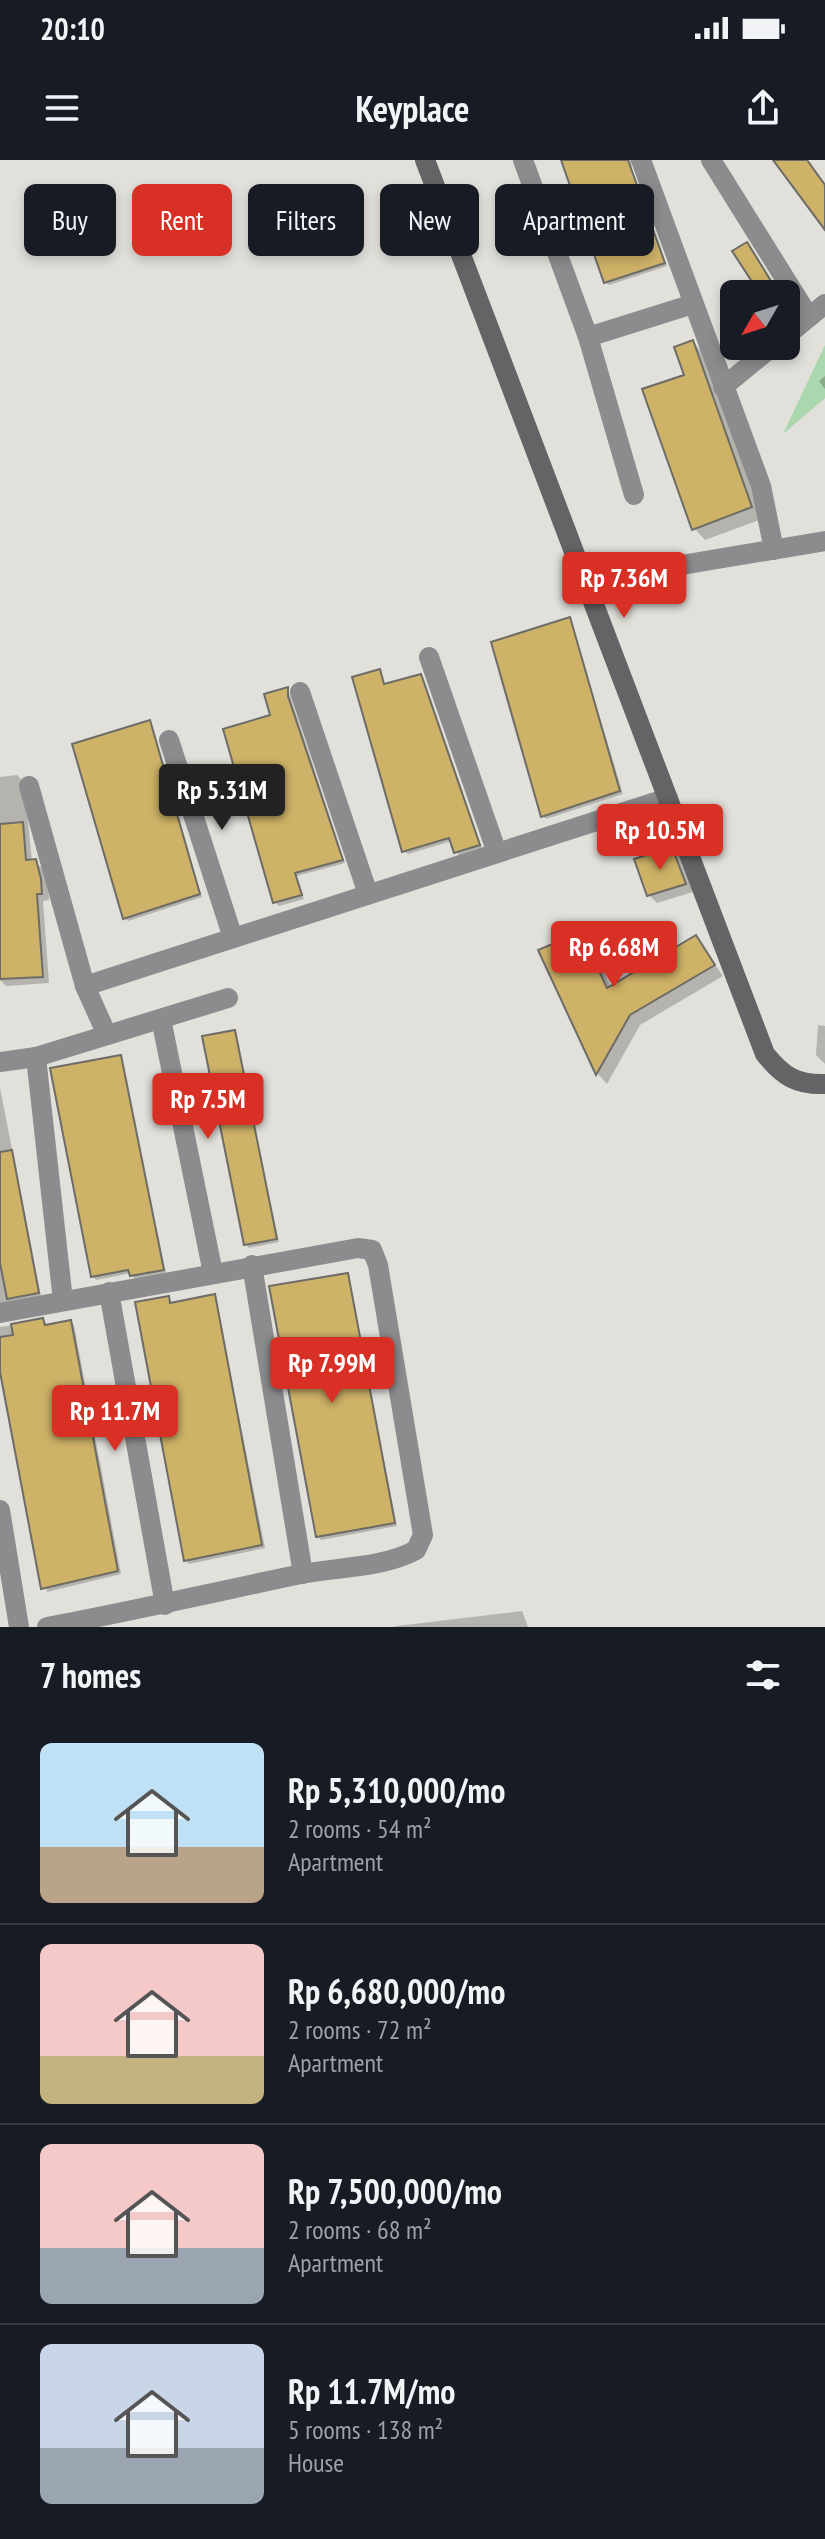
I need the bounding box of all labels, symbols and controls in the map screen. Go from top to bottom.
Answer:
text: 20:10 [40,9,105,48]
text: Keyplace [356,85,469,132]
icon: menu [40,86,84,130]
icon: share [741,86,785,130]
chip: Buy [24,184,116,256]
chip: Rent [132,184,232,256]
chip: Filters [248,184,364,256]
chip: New [380,184,479,256]
chip: Apartment [495,184,654,256]
north arrow [720,280,800,360]
map controls [720,280,800,360]
pin: Rp 7.36M [541,552,707,620]
text: Rp 7.36M [580,561,668,594]
pin: Rp 5.31M [139,764,305,832]
text: Rp 5.31M [177,773,267,806]
pin: Rp 10.5M [577,804,743,872]
text: Rp 10.5M [615,813,705,846]
pin: Rp 6.68M [531,921,697,989]
text: Rp 6.68M [569,930,659,963]
pin: Rp 7.5M [134,1073,282,1141]
text: Rp 7.5M [170,1082,246,1115]
pin: Rp 7.99M [249,1337,415,1405]
text: Rp 7.99M [288,1346,376,1379]
pin: Rp 11.7M [32,1385,198,1453]
text: Rp 11.7M [70,1394,160,1427]
text: 7 homes [40,1653,141,1697]
icon: filters [741,1653,785,1697]
text: Rp 5,310,000/mo [288,1768,505,1812]
icon: home [104,1775,200,1871]
text: 2 rooms · 54 m² [288,1812,432,1845]
text: Apartment [288,1845,383,1878]
text: Rp 6,680,000/mo [288,1969,505,2013]
icon: home [104,1976,200,2072]
text: 2 rooms · 72 m² [288,2013,432,2046]
text: Apartment [288,2046,383,2079]
text: Rp 7,500,000/mo [288,2169,502,2213]
icon: home [104,2176,200,2272]
text: 2 rooms · 68 m² [288,2213,432,2246]
text: Apartment [288,2246,383,2279]
text: Rp 11.7M/mo [288,2369,455,2413]
icon: home [104,2376,200,2472]
text: 5 rooms · 138 m² [288,2413,443,2446]
text: House [288,2446,344,2479]

